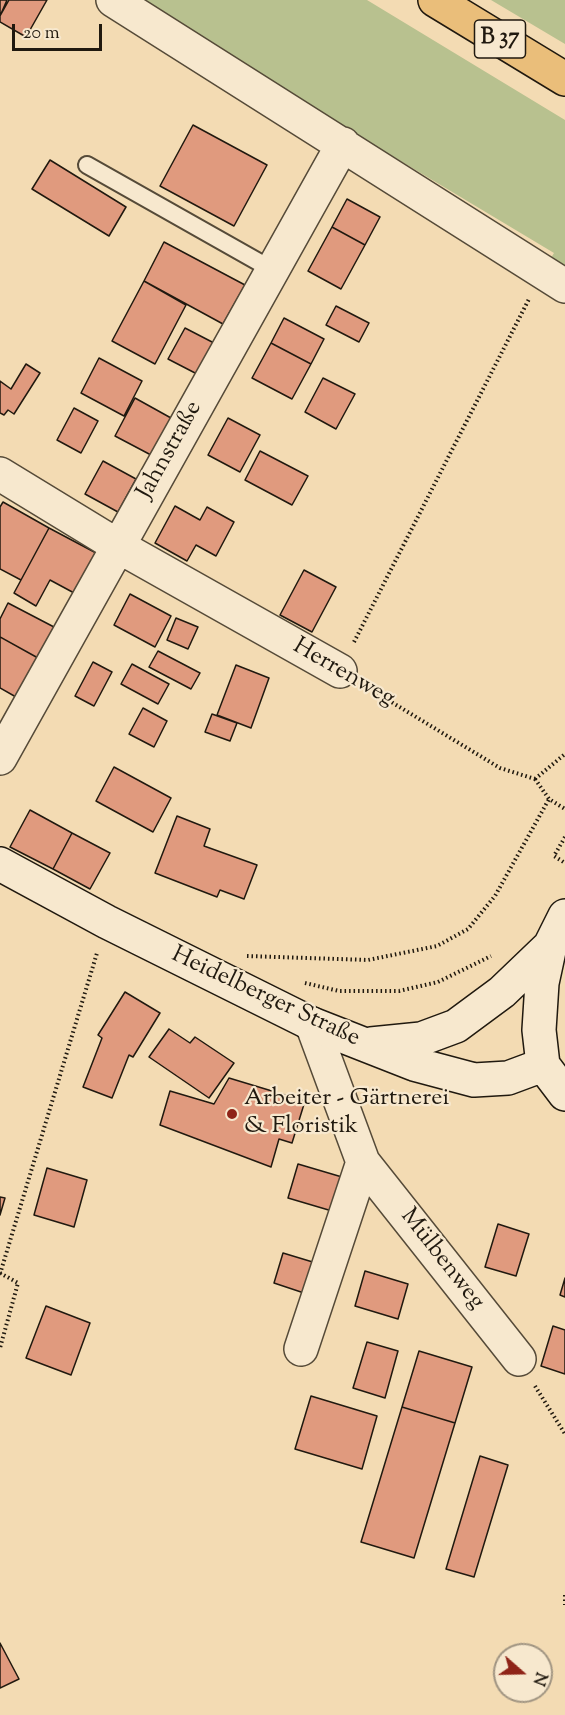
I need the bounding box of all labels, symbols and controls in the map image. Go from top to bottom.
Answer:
scale bar [15,12,105,50]
road number: B 37 [474,20,526,58]
text: 20 m [23,21,60,47]
street label: Jahnstraße [132,397,210,505]
street label: Herrenweg [287,633,399,715]
street label: Heidelberger Straße [166,942,364,1054]
place label: Arbeiter - Gärtnerei & Floristik [244,1086,449,1142]
marker: Arbeiter - Gärtnerei & Floristik [225,1107,239,1121]
street label: Mülbenweg [393,1204,489,1316]
north arrow [493,1643,553,1703]
text: N [526,1669,551,1689]

